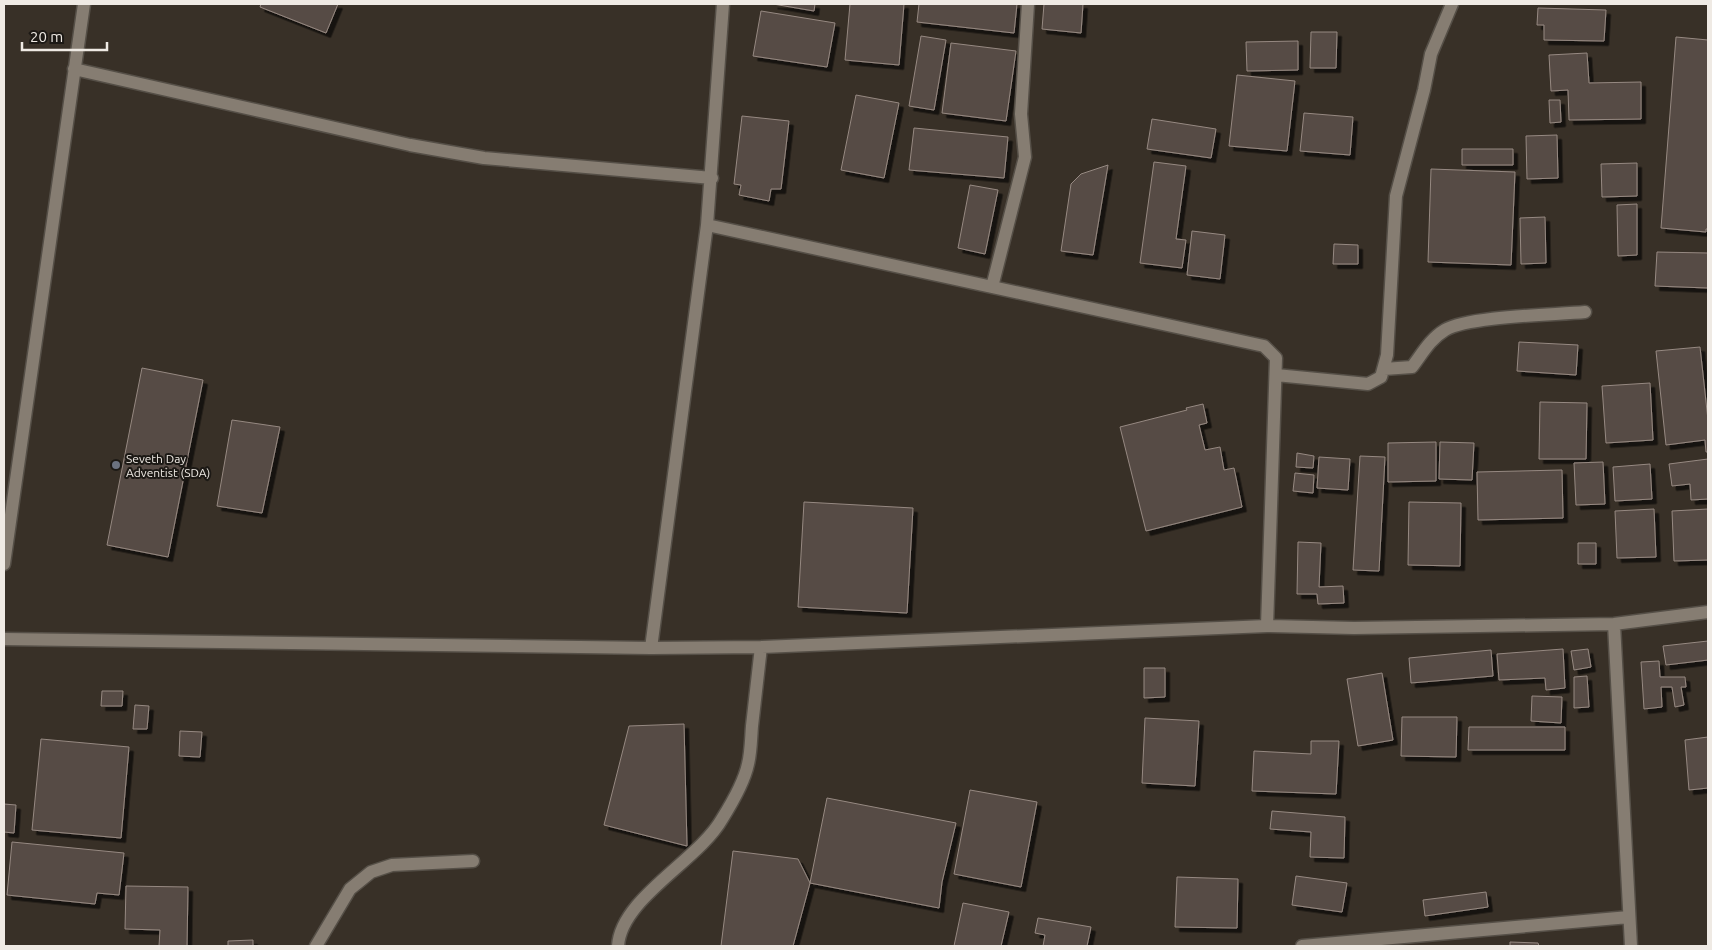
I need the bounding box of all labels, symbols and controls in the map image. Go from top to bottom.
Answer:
scale bar [22,20,108,52]
text: 20 m [30,28,63,45]
place label: Seveth Day Adventist (SDA) [126,452,210,480]
marker: Seveth Day Adventist (SDA) [110,459,122,471]

